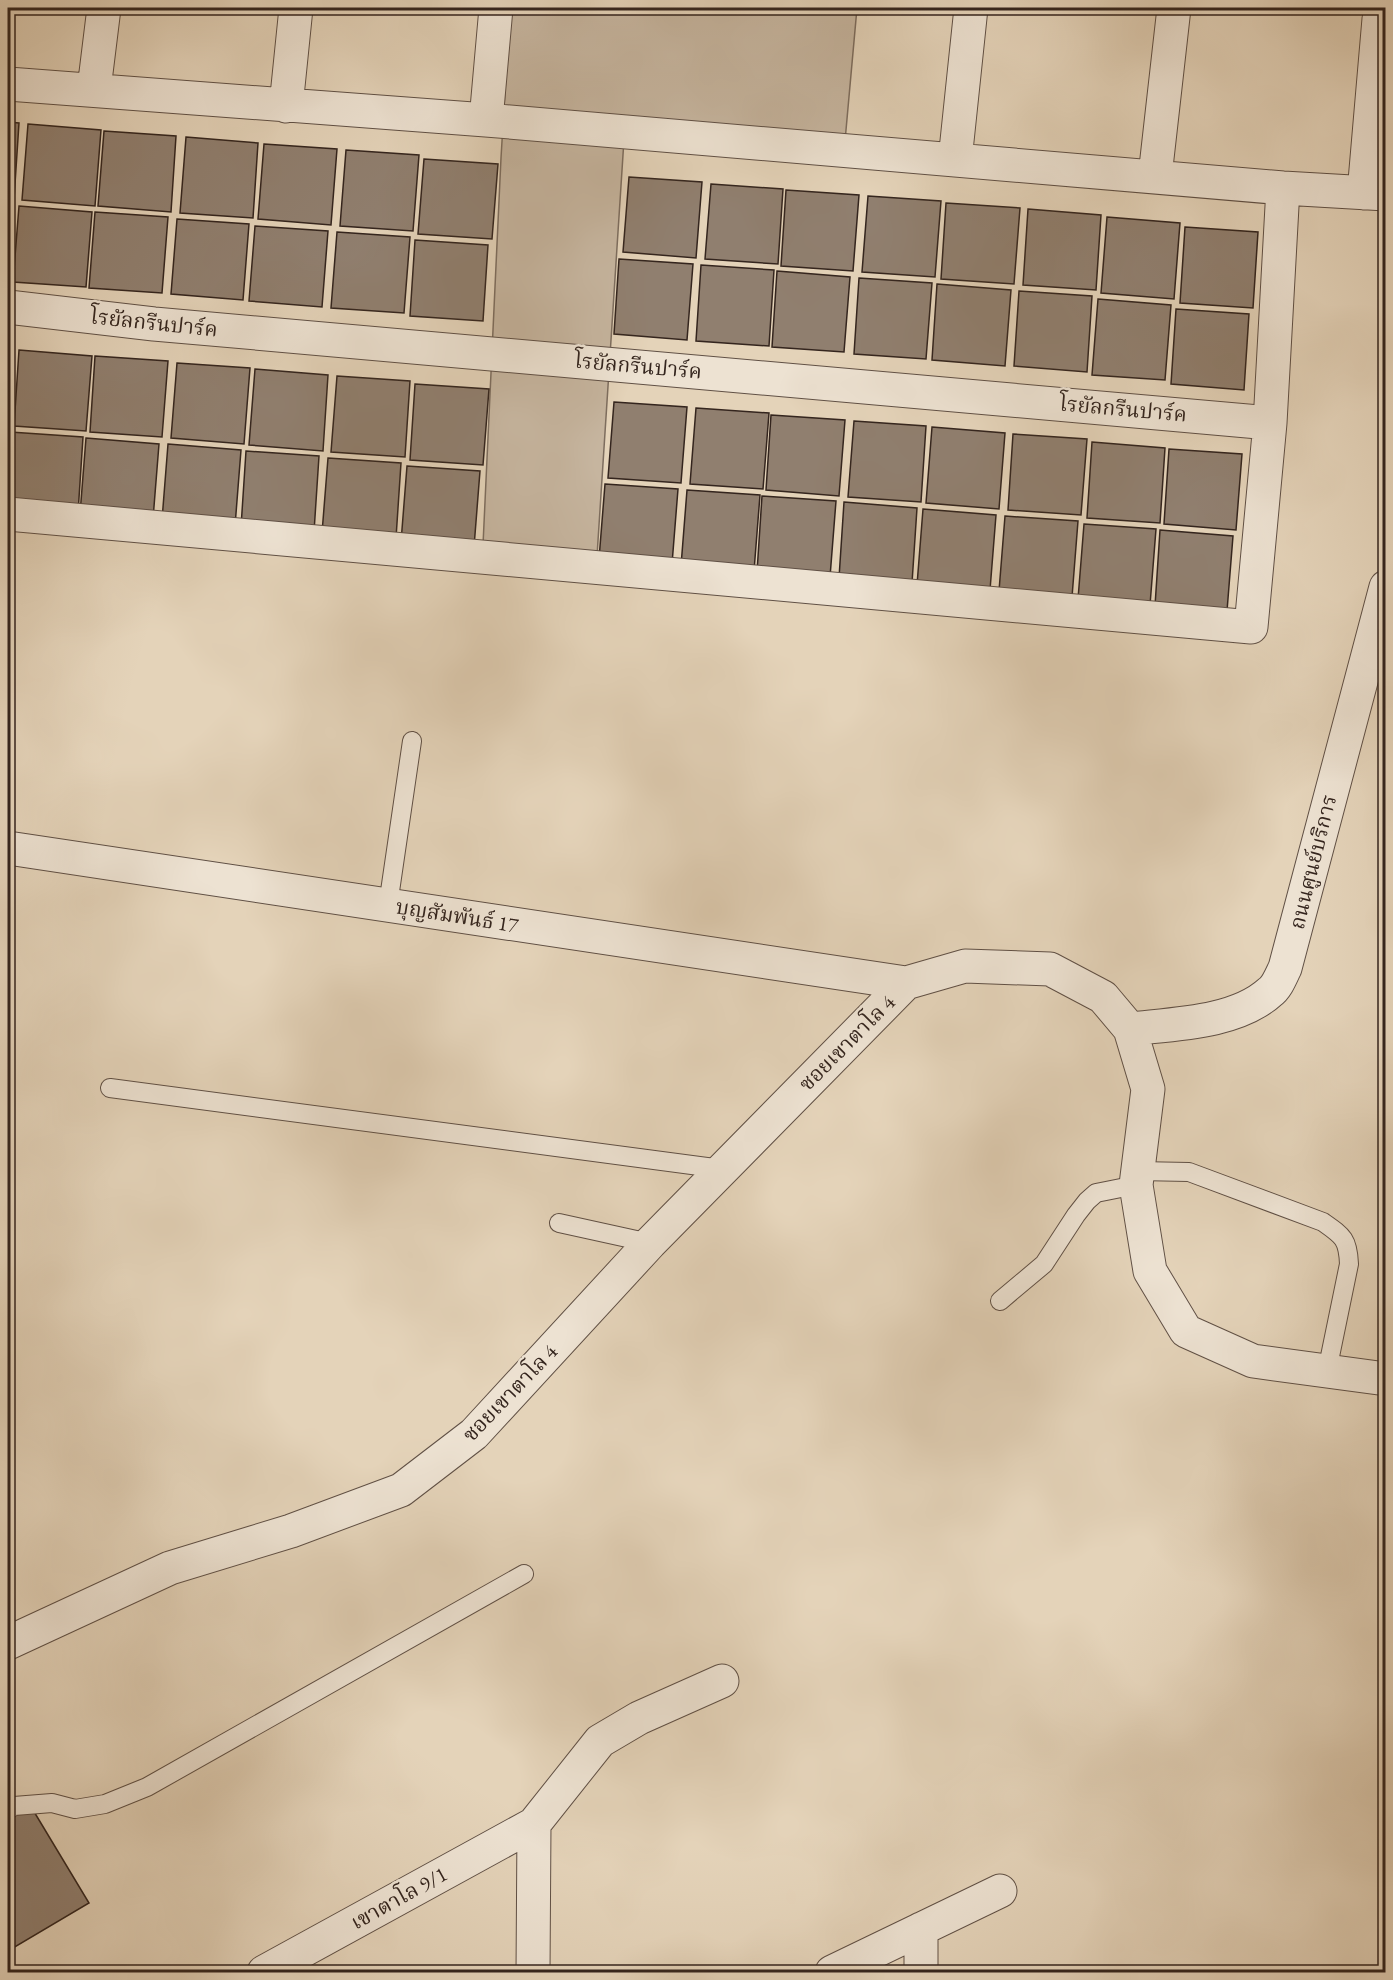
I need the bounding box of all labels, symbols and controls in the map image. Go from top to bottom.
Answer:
street label: โรยัลกรีนปาร์ค [88,301,219,343]
street label: โรยัลกรีนปาร์ค [572,345,703,385]
street label: โรยัลกรีนปาร์ค [1057,388,1188,428]
street label: ถนนศูนย์บริการ [1283,792,1342,932]
street label: บุญสัมพันธ์ 17 [394,893,521,940]
street label: ซอยเขาตาโล 4 [792,987,901,1097]
street label: ซอยเขาตาโล 4 [456,1337,564,1447]
street label: เขาตาโล 9/1 [345,1859,452,1935]

